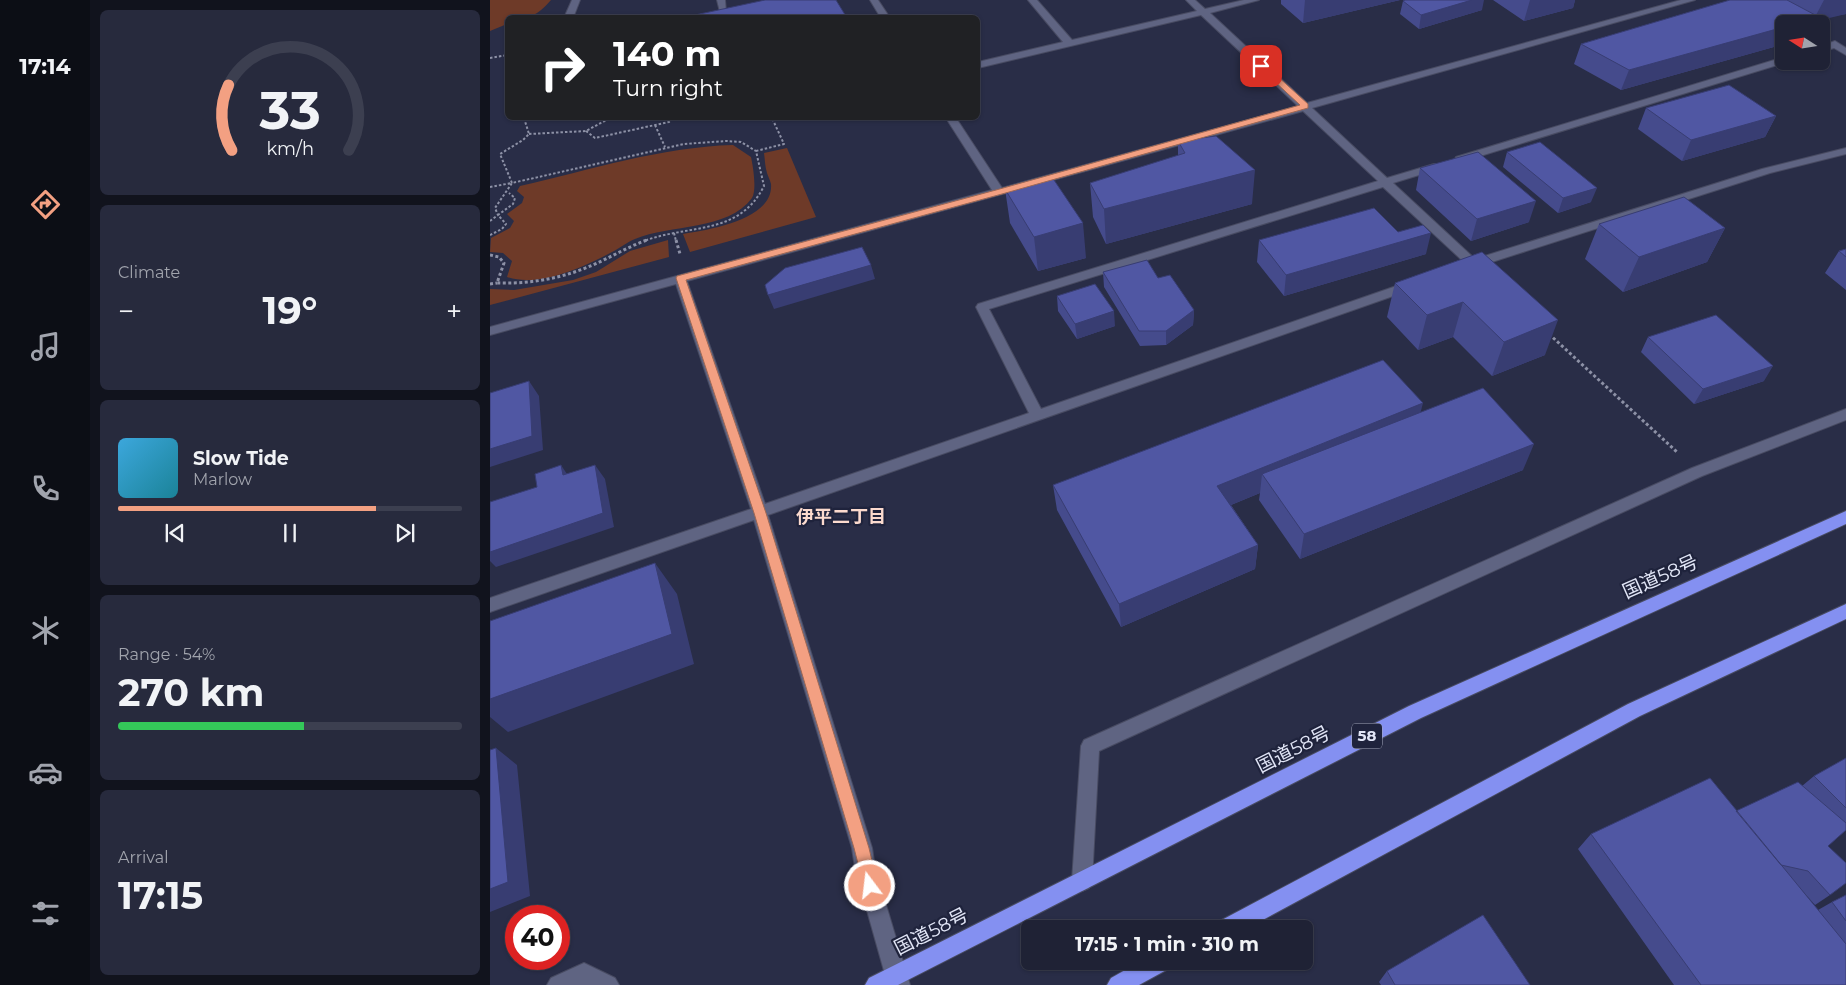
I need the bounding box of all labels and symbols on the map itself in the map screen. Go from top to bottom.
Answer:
north arrow [1775,15,1830,70]
pin [1240,45,1282,87]
district label: 伊平二丁目 [796,506,886,528]
street label: 国道58号 [1619,550,1701,603]
street label: 国道58号 [1252,721,1334,778]
road number: 58 [1352,724,1382,748]
position arrow [843,859,895,911]
street label: 国道58号 [890,903,972,960]
speed limit sign: 40 [505,905,570,970]

